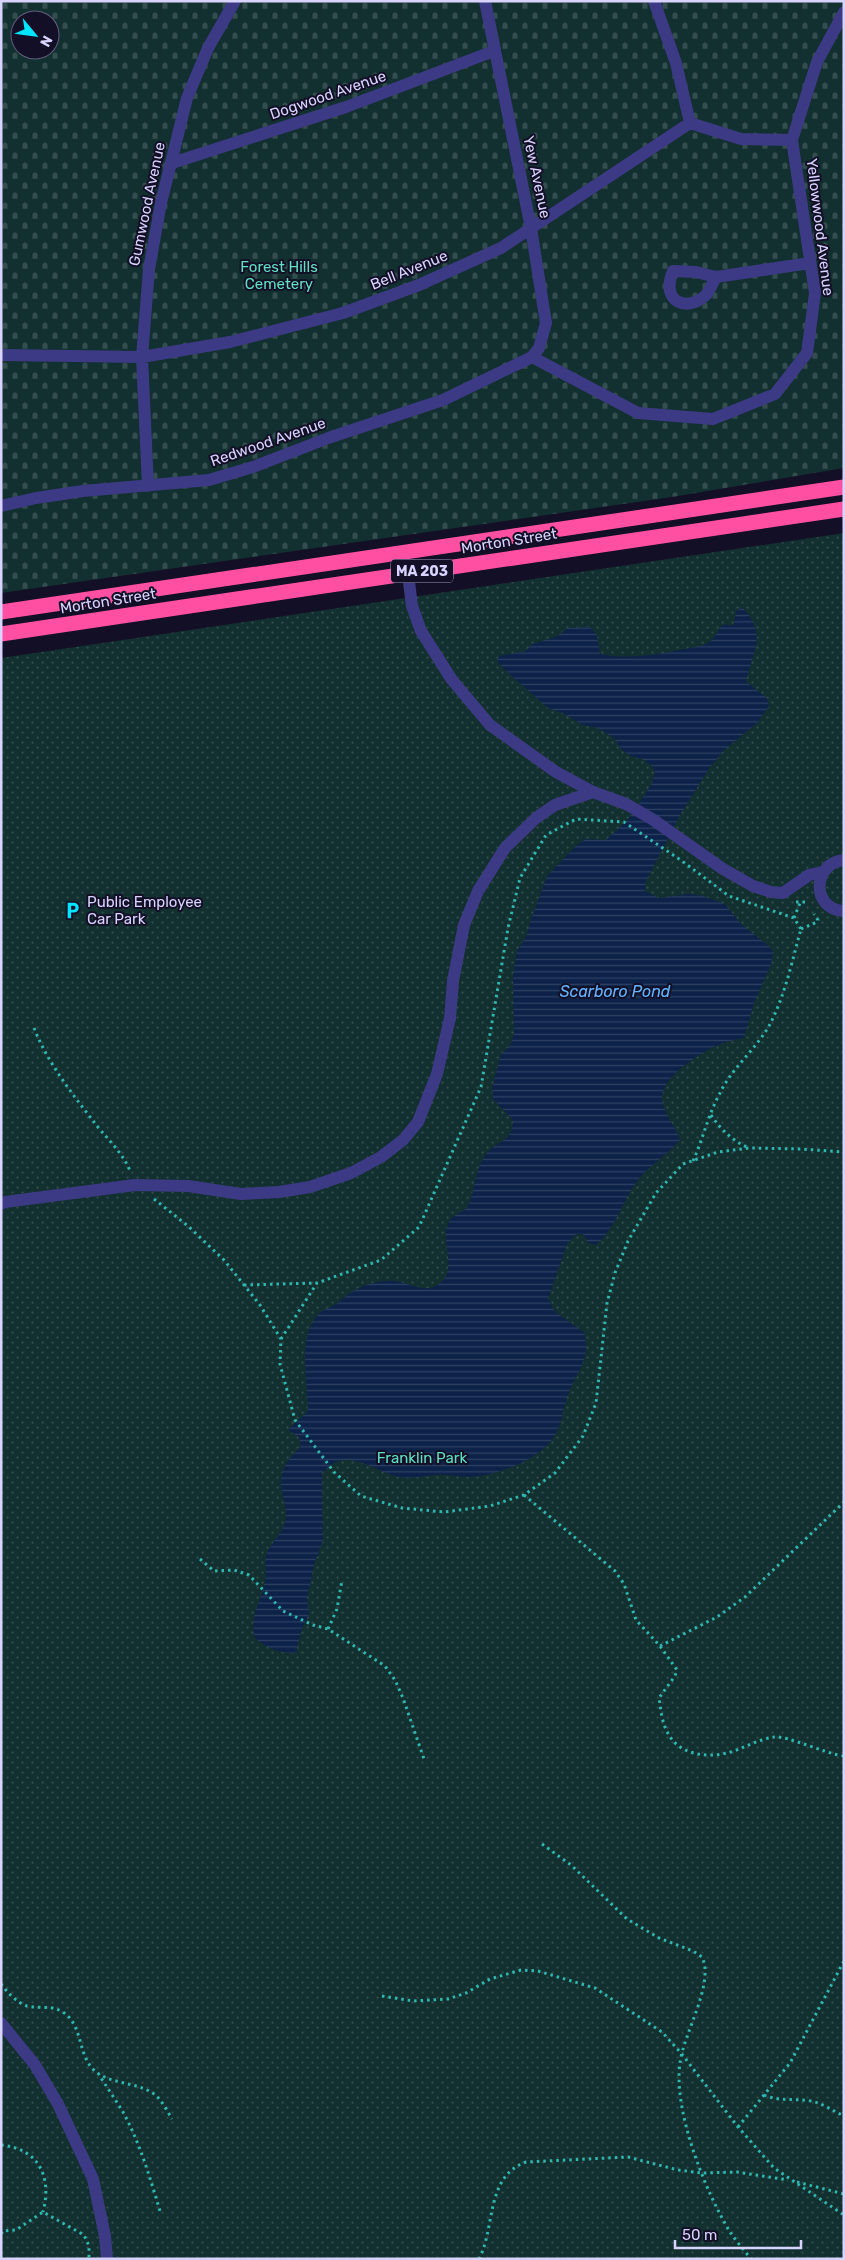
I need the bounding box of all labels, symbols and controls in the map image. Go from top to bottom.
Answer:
north arrow [10,10,60,60]
text: N [36,33,56,50]
street label: Dogwood Avenue [268,67,388,123]
street label: Yew Avenue [519,134,555,220]
street label: Gumwood Avenue [125,140,169,268]
street label: Yellowwood Avenue [803,157,837,297]
street label: Bell Avenue [368,246,450,294]
park label: Forest Hills Cemetery [240,258,318,293]
street label: Redwood Avenue [208,414,328,470]
street label: Morton Street [460,525,558,557]
road number: MA 203 [391,560,453,582]
street label: Morton Street [59,585,157,617]
place label: Public Employee Car Park [87,893,202,928]
parking icon: Public Employee Car Park [63,901,83,921]
water label: Scarboro Pond [560,982,671,1001]
park label: Franklin Park [377,1449,468,1467]
scale bar [675,2218,801,2250]
text: 50 m [682,2226,717,2244]

